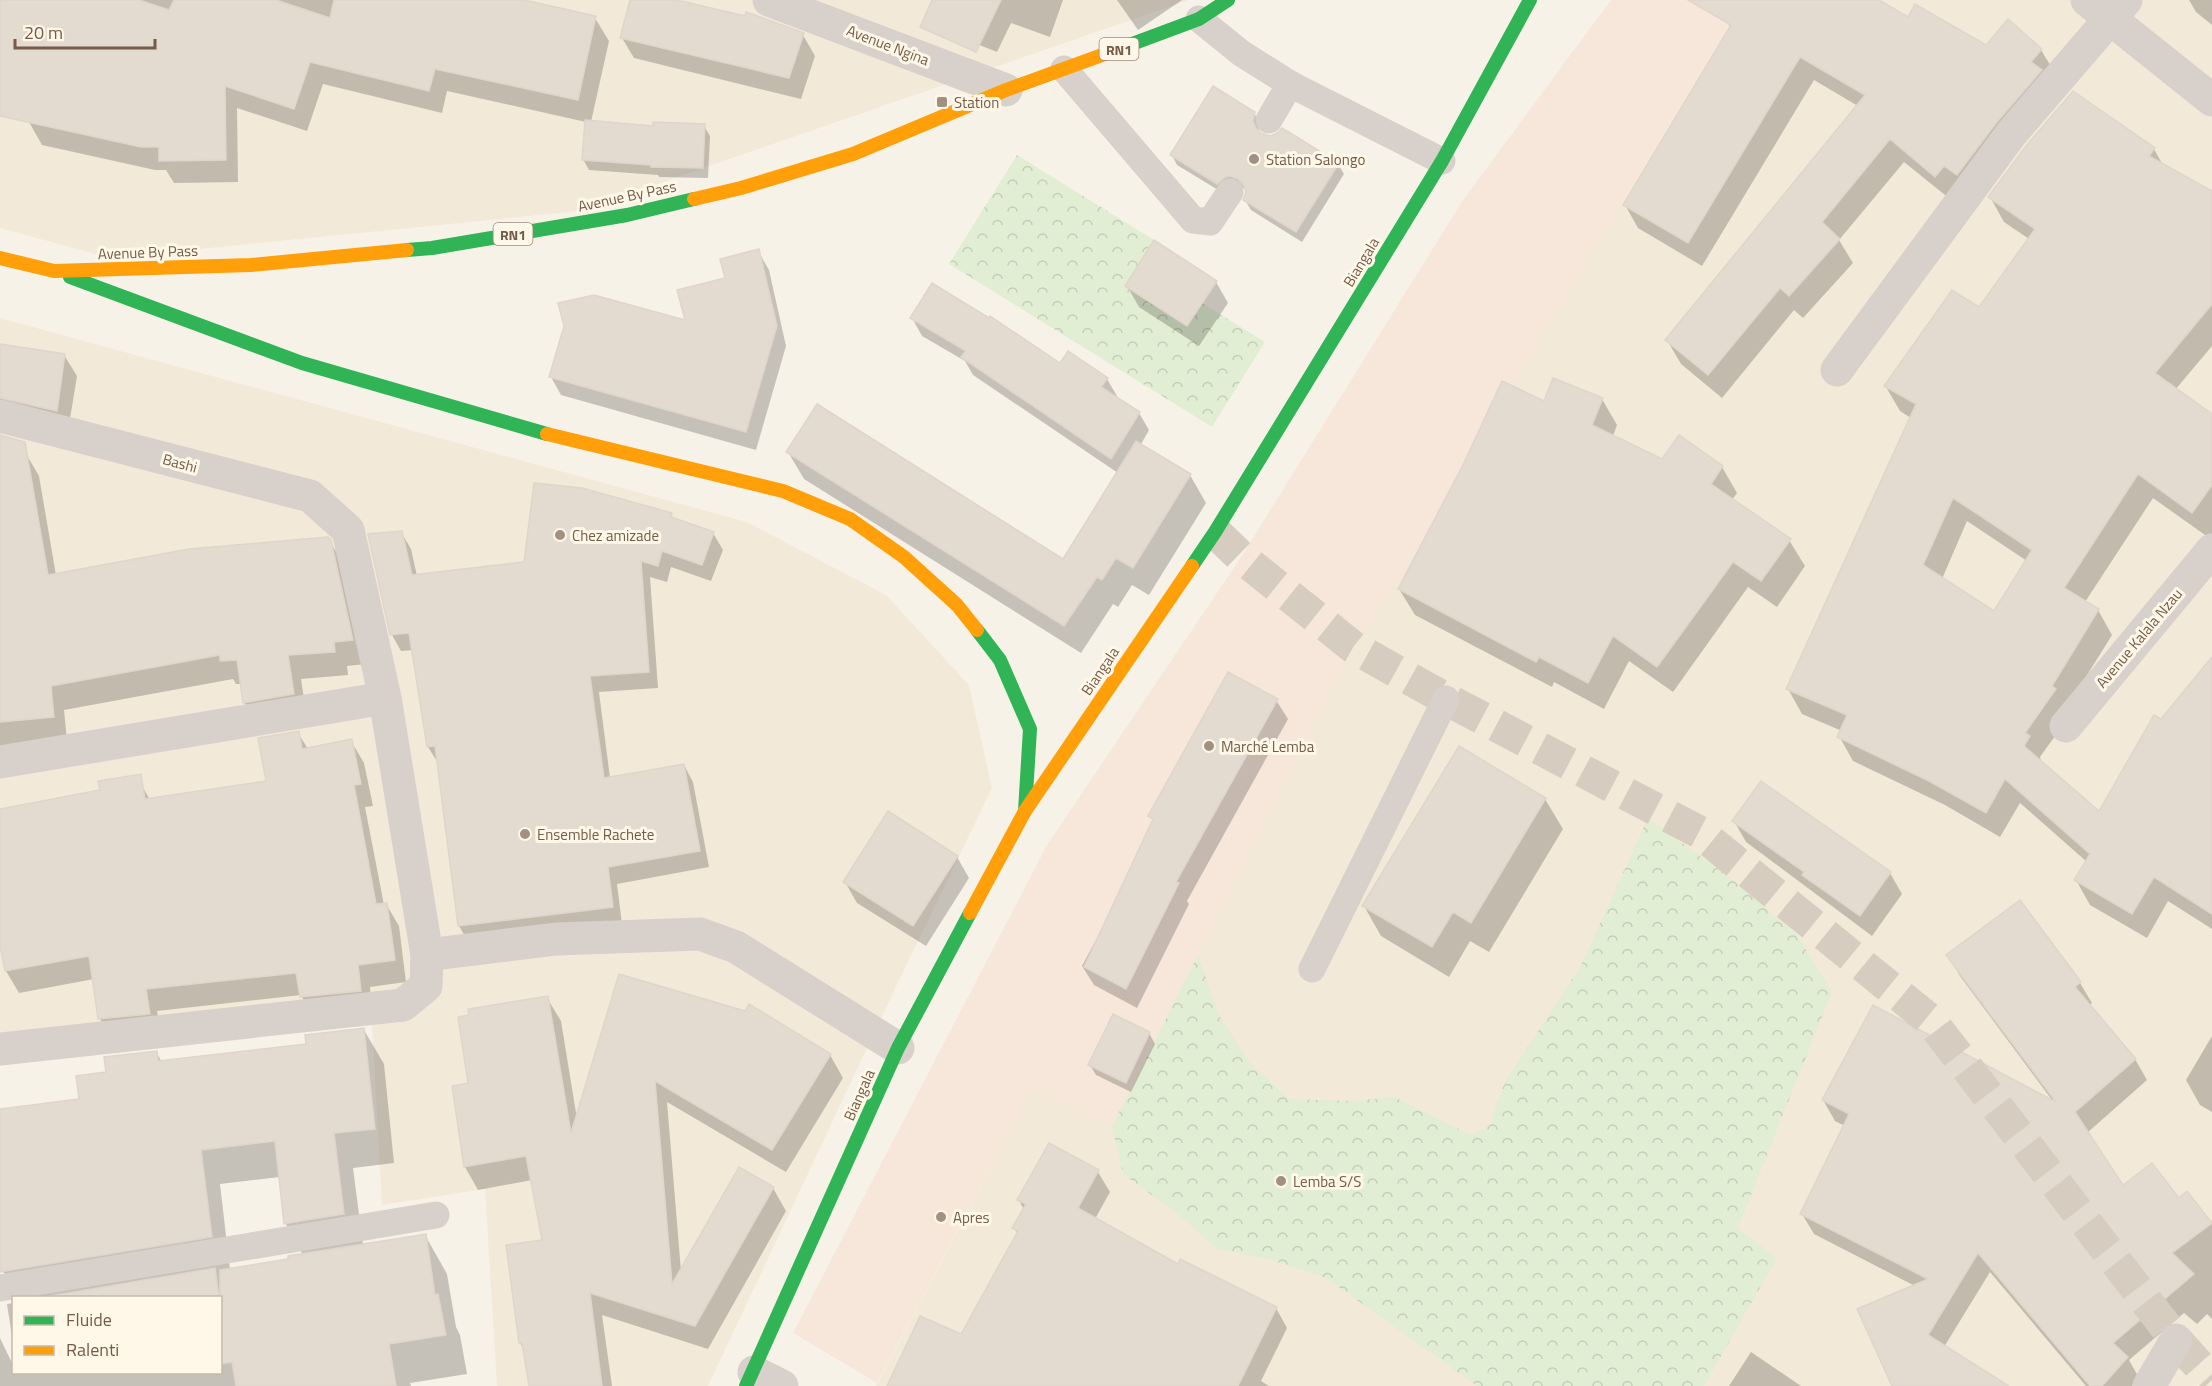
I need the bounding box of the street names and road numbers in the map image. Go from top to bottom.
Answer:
street label: Avenue Ngina [843,19,933,71]
road number: RN1 [1100,38,1138,60]
street label: Avenue By Pass [576,174,678,218]
road number: RN1 [494,223,532,245]
street label: Biangala [1337,232,1385,291]
street label: Avenue By Pass [98,239,199,265]
street label: Bashi [160,447,200,479]
street label: Avenue Kalala Nzau [2090,583,2188,693]
street label: Biangala [1075,642,1125,700]
street label: Biangala [837,1065,881,1124]

